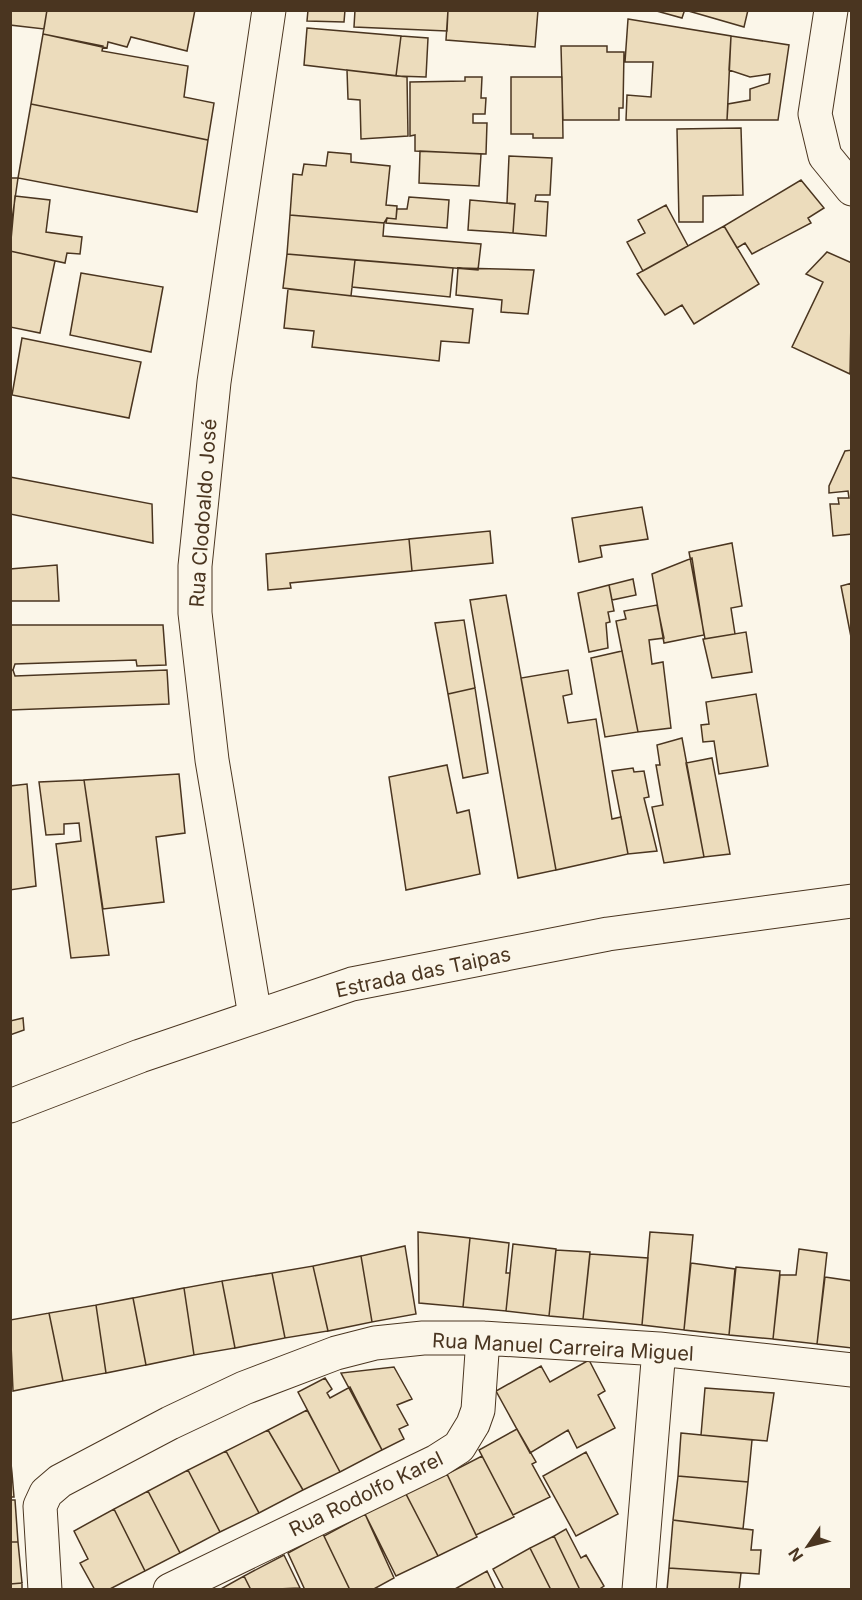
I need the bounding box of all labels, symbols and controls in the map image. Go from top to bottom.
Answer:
street label: Rua Clodoaldo José [184,418,222,608]
street label: Estrada das Taipas [333,942,513,1002]
street label: Rua Manuel Carreira Miguel [432,1328,694,1366]
street label: Rua Rodolfo Karel [285,1446,447,1542]
north arrow [778,1516,838,1576]
text: N [784,1544,807,1565]

